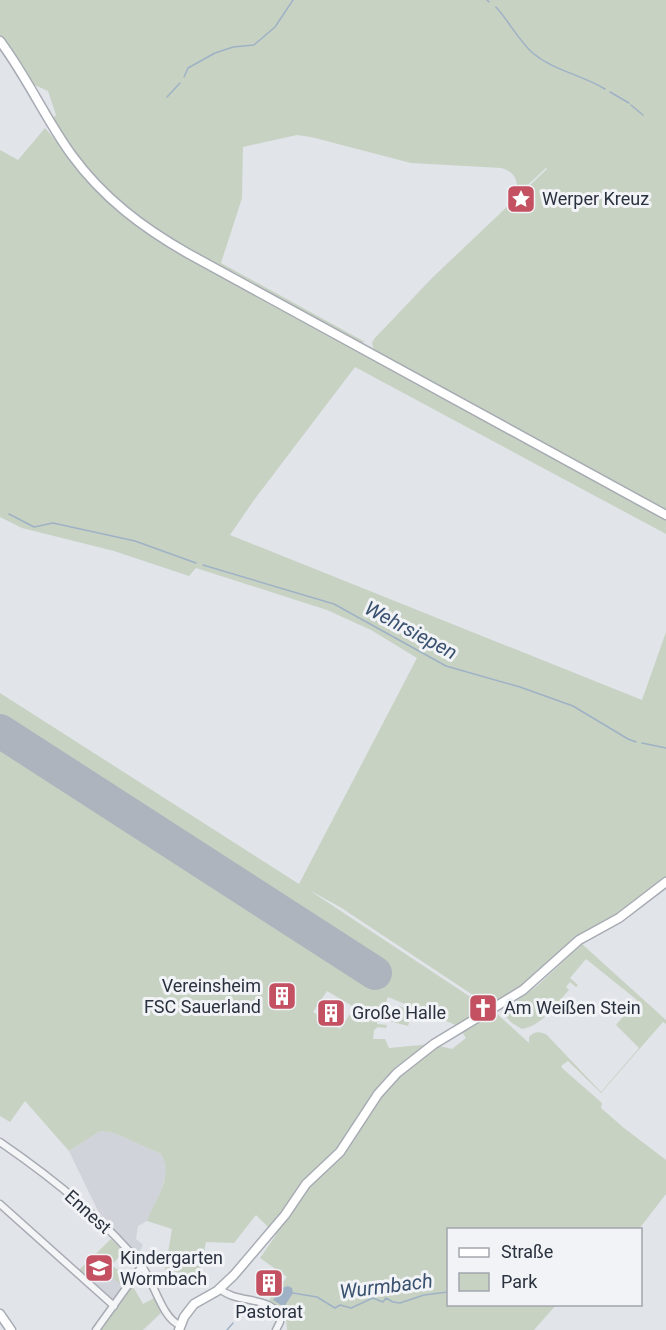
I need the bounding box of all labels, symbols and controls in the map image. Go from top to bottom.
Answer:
place icon: Werper Kreuz [505,183,537,215]
place label: Werper Kreuz [542,188,649,209]
water label: Wehrsiepen [361,596,461,664]
place label: Vereinsheim FSC Sauerland [144,975,261,1017]
building icon: Vereinsheim FSC Sauerland [266,980,298,1012]
church icon: Am Weißen Stein [467,992,499,1024]
building icon: Große Halle [315,997,347,1029]
place label: Am Weißen Stein [504,997,641,1018]
place label: Große Halle [352,1002,446,1023]
street label: Ennest [61,1185,116,1238]
legend [447,1228,642,1306]
text: Straße [501,1241,553,1262]
place label: Kindergarten Wormbach [120,1247,223,1289]
school or university icon: Kindergarten Wormbach [83,1252,115,1284]
building icon: Pastorat [253,1267,285,1299]
water label: Wurmbach [338,1268,434,1304]
text: Park [501,1271,538,1292]
place label: Pastorat [235,1301,303,1322]

